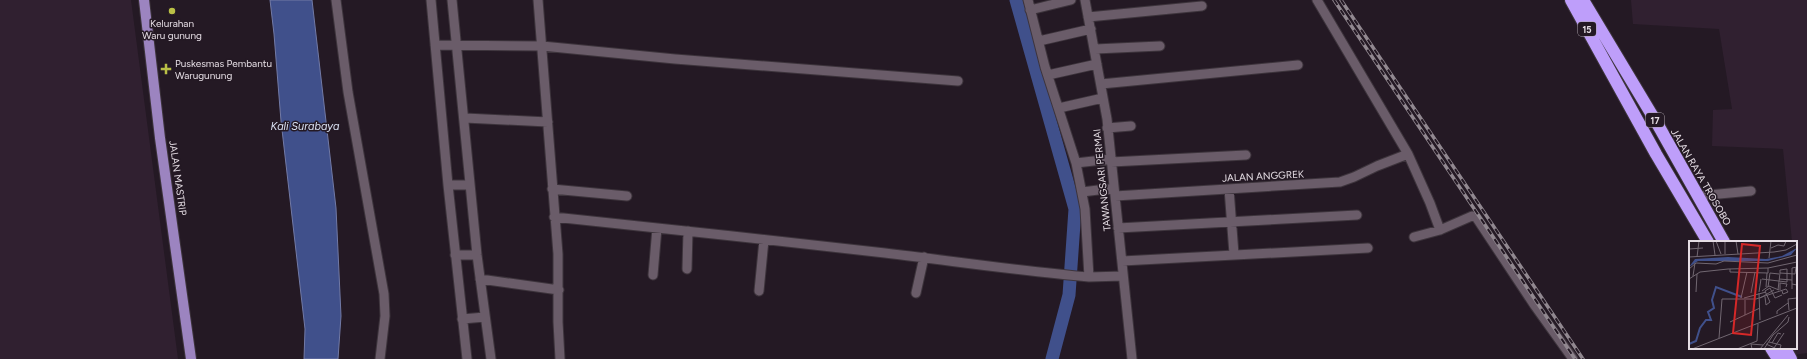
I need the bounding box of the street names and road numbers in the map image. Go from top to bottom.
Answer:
road number: 15 [1578,22,1596,36]
road number: 17 [1646,113,1664,127]
street label: JALAN RAYA TROSOBO [1668,126,1734,228]
street label: TAWANGSARI PERMAI [1090,128,1114,232]
street label: JALAN MASTRIP [166,140,190,217]
street label: JALAN ANGGREK [1222,167,1305,185]

